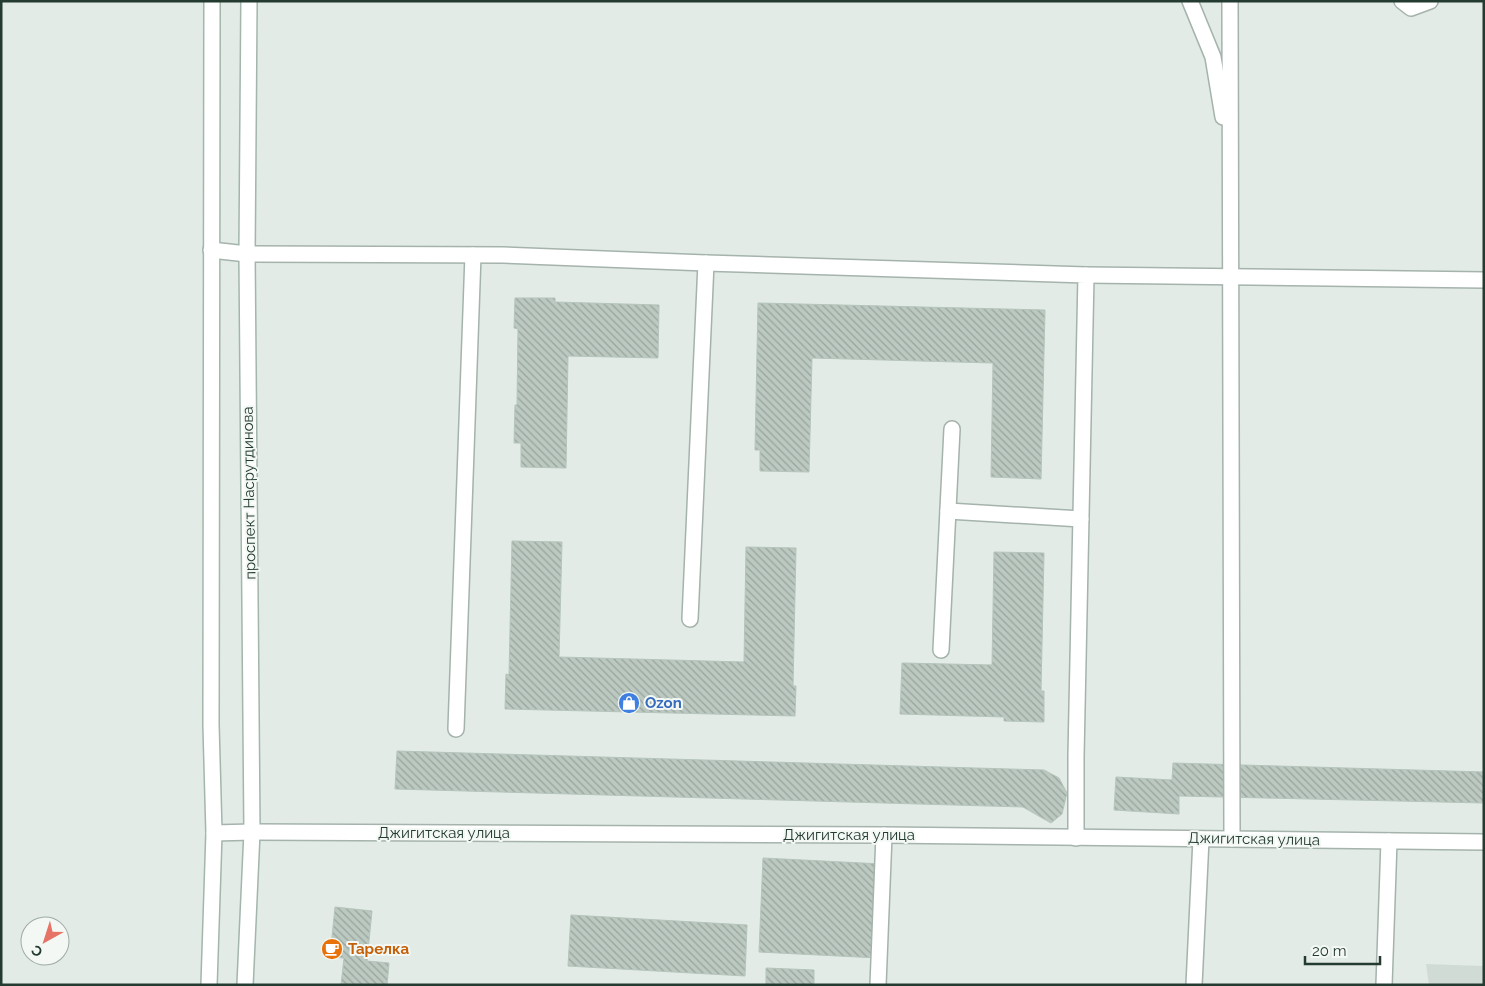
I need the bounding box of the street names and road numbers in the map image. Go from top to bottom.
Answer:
street label: проспект Насрутдинова [238,406,260,580]
street label: Джигитская улица [378,824,510,842]
street label: Джигитская улица [783,826,915,844]
street label: Джигитская улица [1188,829,1320,849]

